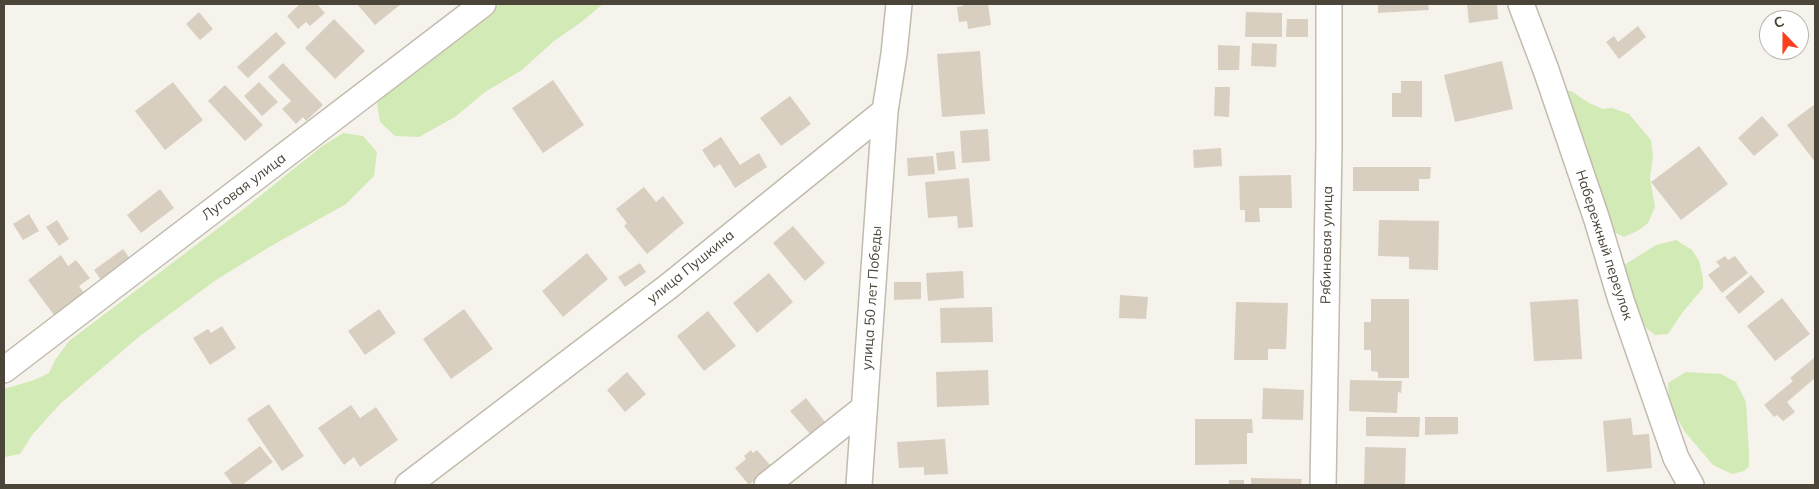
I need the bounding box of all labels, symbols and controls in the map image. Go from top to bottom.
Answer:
north arrow [1759,10,1809,60]
text: С [1771,12,1787,32]
street label: Луговая улица [199,150,289,224]
street label: Набережный переулок [1572,168,1636,322]
street label: Рябиновая улица [1318,186,1336,304]
street label: улица 50 лет Победы [859,225,885,371]
street label: улица Пушкина [644,227,738,307]

